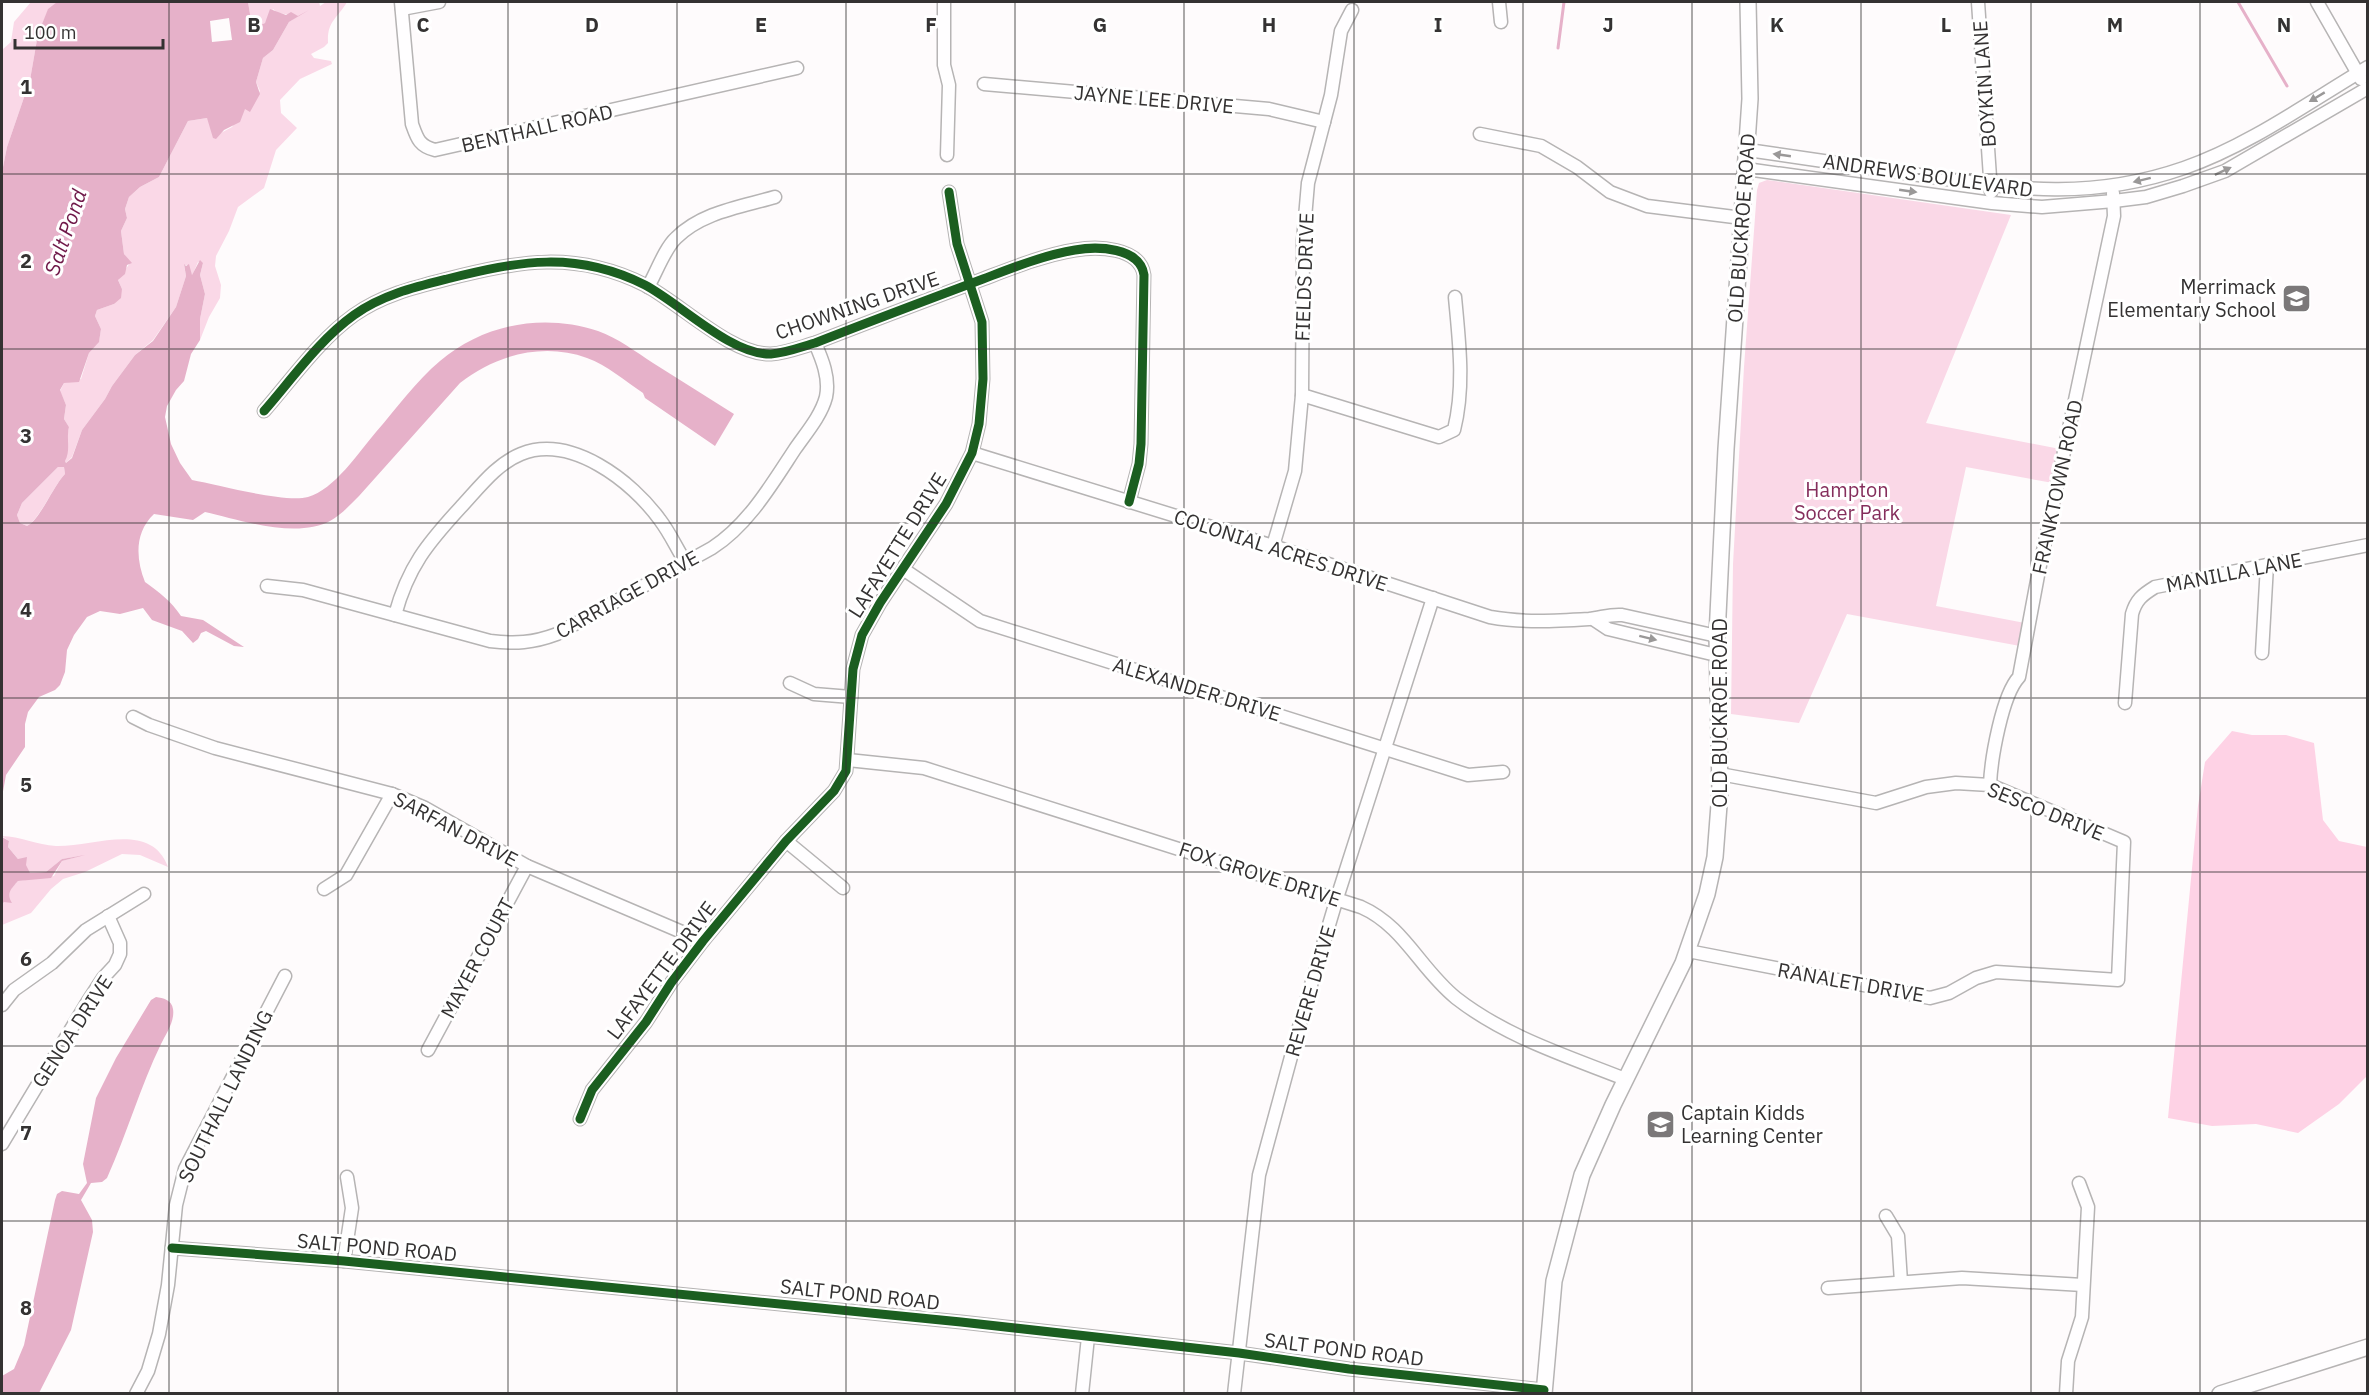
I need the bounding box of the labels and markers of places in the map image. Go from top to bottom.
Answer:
place label: Merrimack Elementary School [2107,273,2276,323]
school or university icon: Merrimack Elementary School [2281,282,2313,314]
place label: Captain Kidds Learning Center [1681,1099,1823,1149]
school or university icon: Captain Kidds Learning Center [1644,1108,1676,1140]

